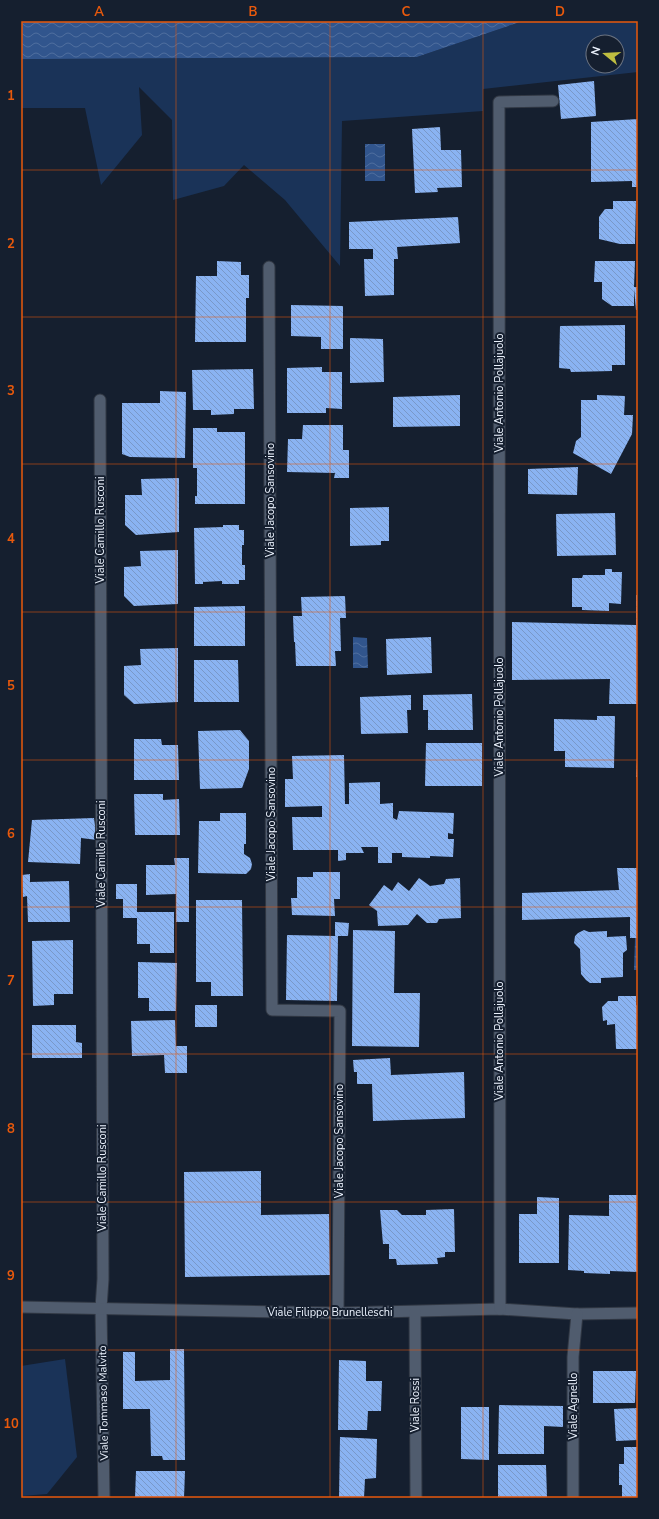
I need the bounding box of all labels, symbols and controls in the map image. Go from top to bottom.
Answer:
text: A [94,3,104,21]
text: B [249,3,258,21]
text: C [402,3,411,21]
text: D [555,3,565,21]
north arrow [585,34,625,74]
text: N [588,45,604,57]
text: 1 [7,87,15,105]
text: 2 [7,235,15,253]
street label: Viale Antonio Pollajuolo [492,333,507,454]
text: 3 [7,382,15,400]
street label: Viale Jacopo Sansovino [263,443,278,558]
street label: Viale Camillo Rusconi [93,477,108,584]
text: 4 [7,530,15,548]
street label: Viale Antonio Pollajuolo [492,657,507,778]
text: 5 [7,677,15,695]
street label: Viale Jacopo Sansovino [264,767,279,882]
street label: Viale Camillo Rusconi [94,801,109,908]
text: 6 [7,825,15,843]
text: 7 [7,972,15,990]
street label: Viale Antonio Pollajuolo [492,981,507,1102]
street label: Viale Jacopo Sansovino [332,1084,347,1199]
text: 8 [7,1120,15,1138]
street label: Viale Camillo Rusconi [95,1125,110,1232]
text: 9 [7,1267,15,1285]
street label: Viale Filippo Brunelleschi [266,1305,393,1320]
street label: Viale Tommaso Malvito [95,1345,112,1462]
street label: Viale Agnello [566,1373,581,1440]
street label: Viale Rossi [408,1378,423,1433]
text: 10 [3,1415,19,1433]

